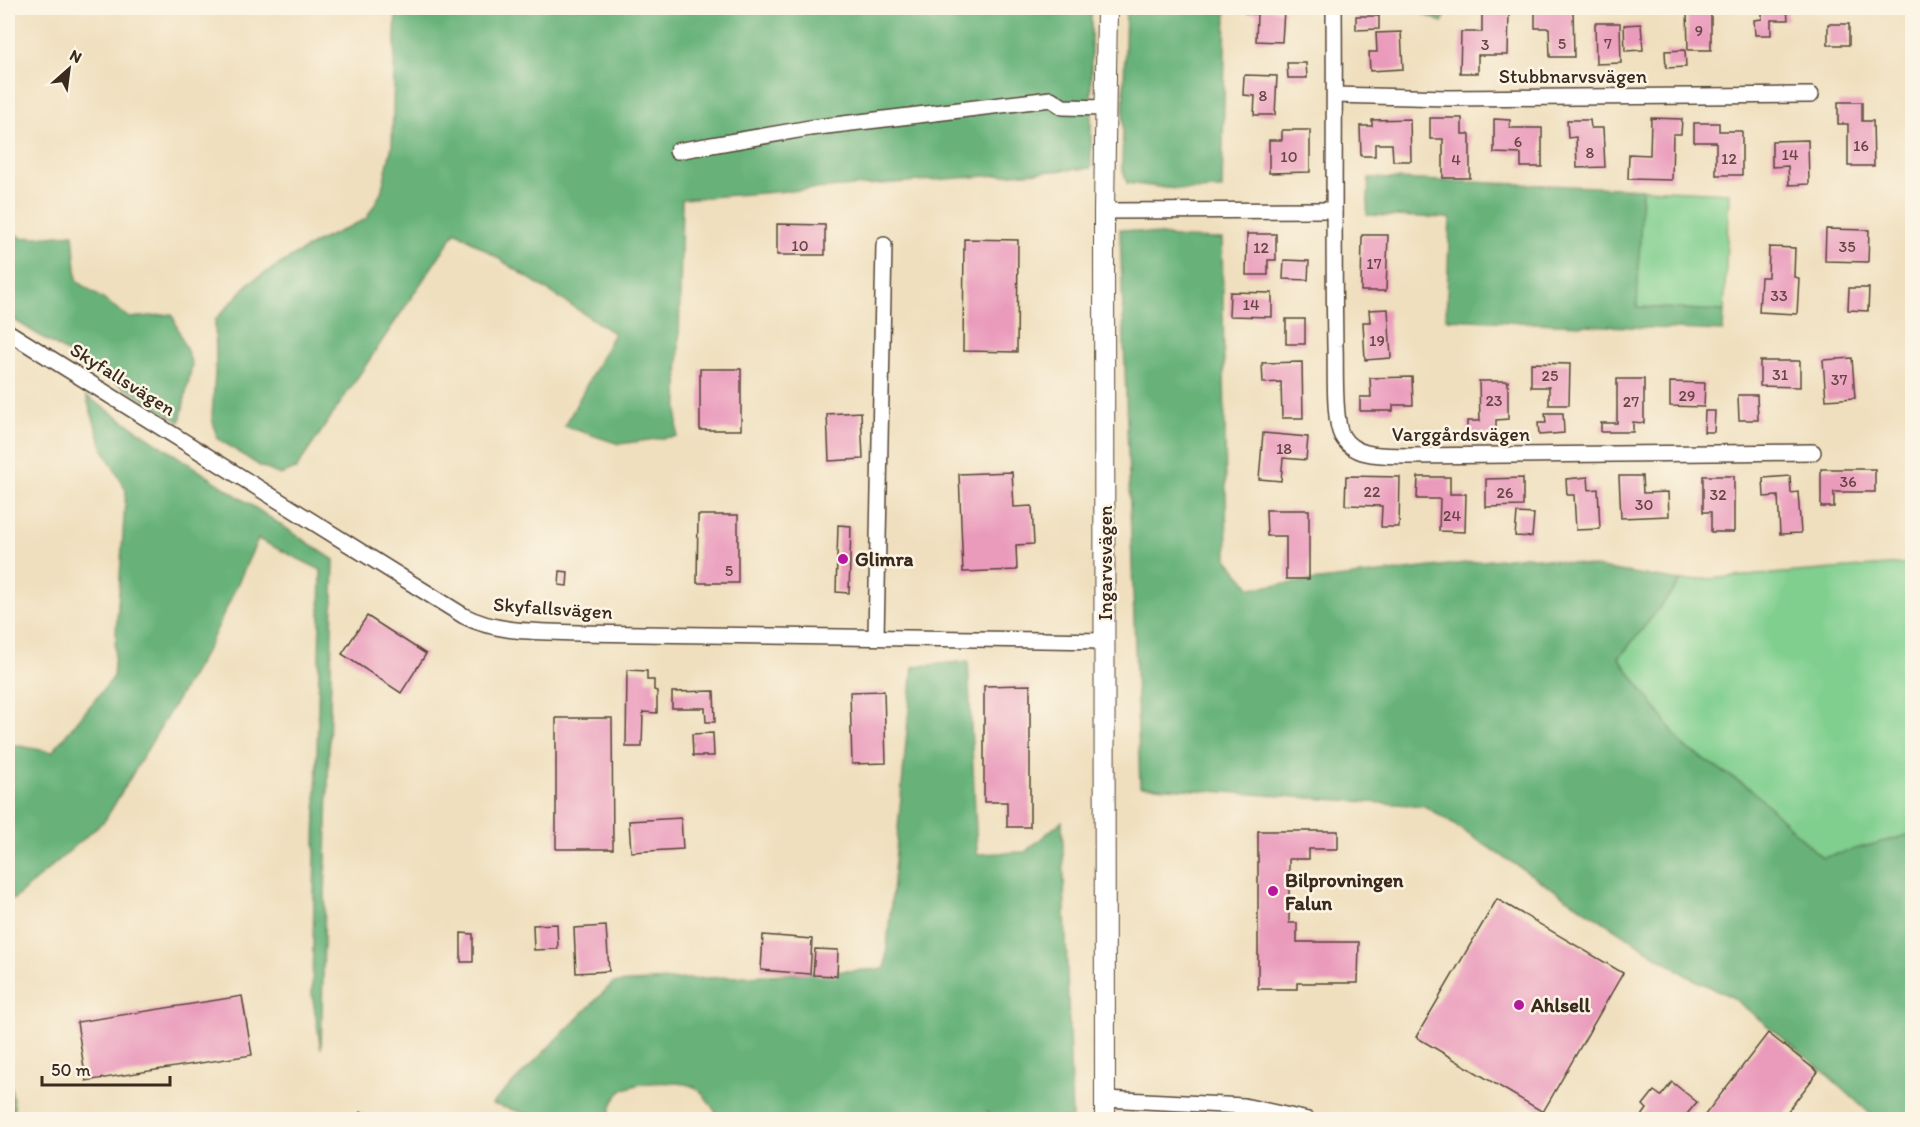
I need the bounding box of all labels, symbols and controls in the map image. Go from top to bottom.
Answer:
house number: 9 [1695,21,1703,40]
house number: 5 [1558,34,1566,53]
house number: 7 [1604,34,1612,53]
house number: 3 [1481,35,1490,54]
north arrow [39,39,99,99]
text: N [67,45,85,67]
street label: Stubbnarvsvägen [1499,64,1647,88]
house number: 8 [1259,86,1268,105]
house number: 6 [1514,132,1522,151]
house number: 16 [1853,136,1869,155]
house number: 8 [1586,143,1595,162]
house number: 14 [1781,145,1799,164]
house number: 10 [1280,147,1298,166]
house number: 12 [1721,149,1738,168]
house number: 4 [1451,150,1461,169]
house number: 10 [791,236,809,255]
house number: 35 [1838,237,1856,256]
house number: 12 [1253,238,1270,257]
house number: 17 [1366,254,1382,273]
house number: 33 [1770,286,1788,305]
house number: 14 [1242,295,1260,314]
house number: 19 [1369,331,1385,350]
street label: Skyfallsvägen [66,337,180,421]
house number: 31 [1772,365,1789,384]
house number: 25 [1542,366,1558,385]
house number: 37 [1831,370,1847,389]
house number: 29 [1679,386,1695,405]
house number: 23 [1485,391,1503,410]
house number: 27 [1623,392,1639,411]
street label: Varggårdsvägen [1392,422,1530,446]
house number: 18 [1276,439,1292,458]
house number: 36 [1839,472,1857,491]
house number: 22 [1364,482,1381,501]
house number: 26 [1497,483,1513,502]
house number: 32 [1709,485,1727,504]
house number: 30 [1635,495,1653,514]
street label: Ingarvsvägen [1093,505,1117,621]
house number: 24 [1443,506,1461,525]
place label: Glimra [855,547,914,571]
marker: Glimra [836,552,850,566]
house number: 5 [725,561,733,580]
street label: Skyfallsvägen [492,592,614,624]
place label: Bilprovningen Falun [1285,868,1404,915]
marker: Bilprovningen Falun [1266,884,1280,898]
place label: Ahlsell [1530,993,1590,1017]
marker: Ahlsell [1512,998,1526,1012]
scale bar [42,1049,170,1087]
text: 50 m [51,1059,91,1081]

